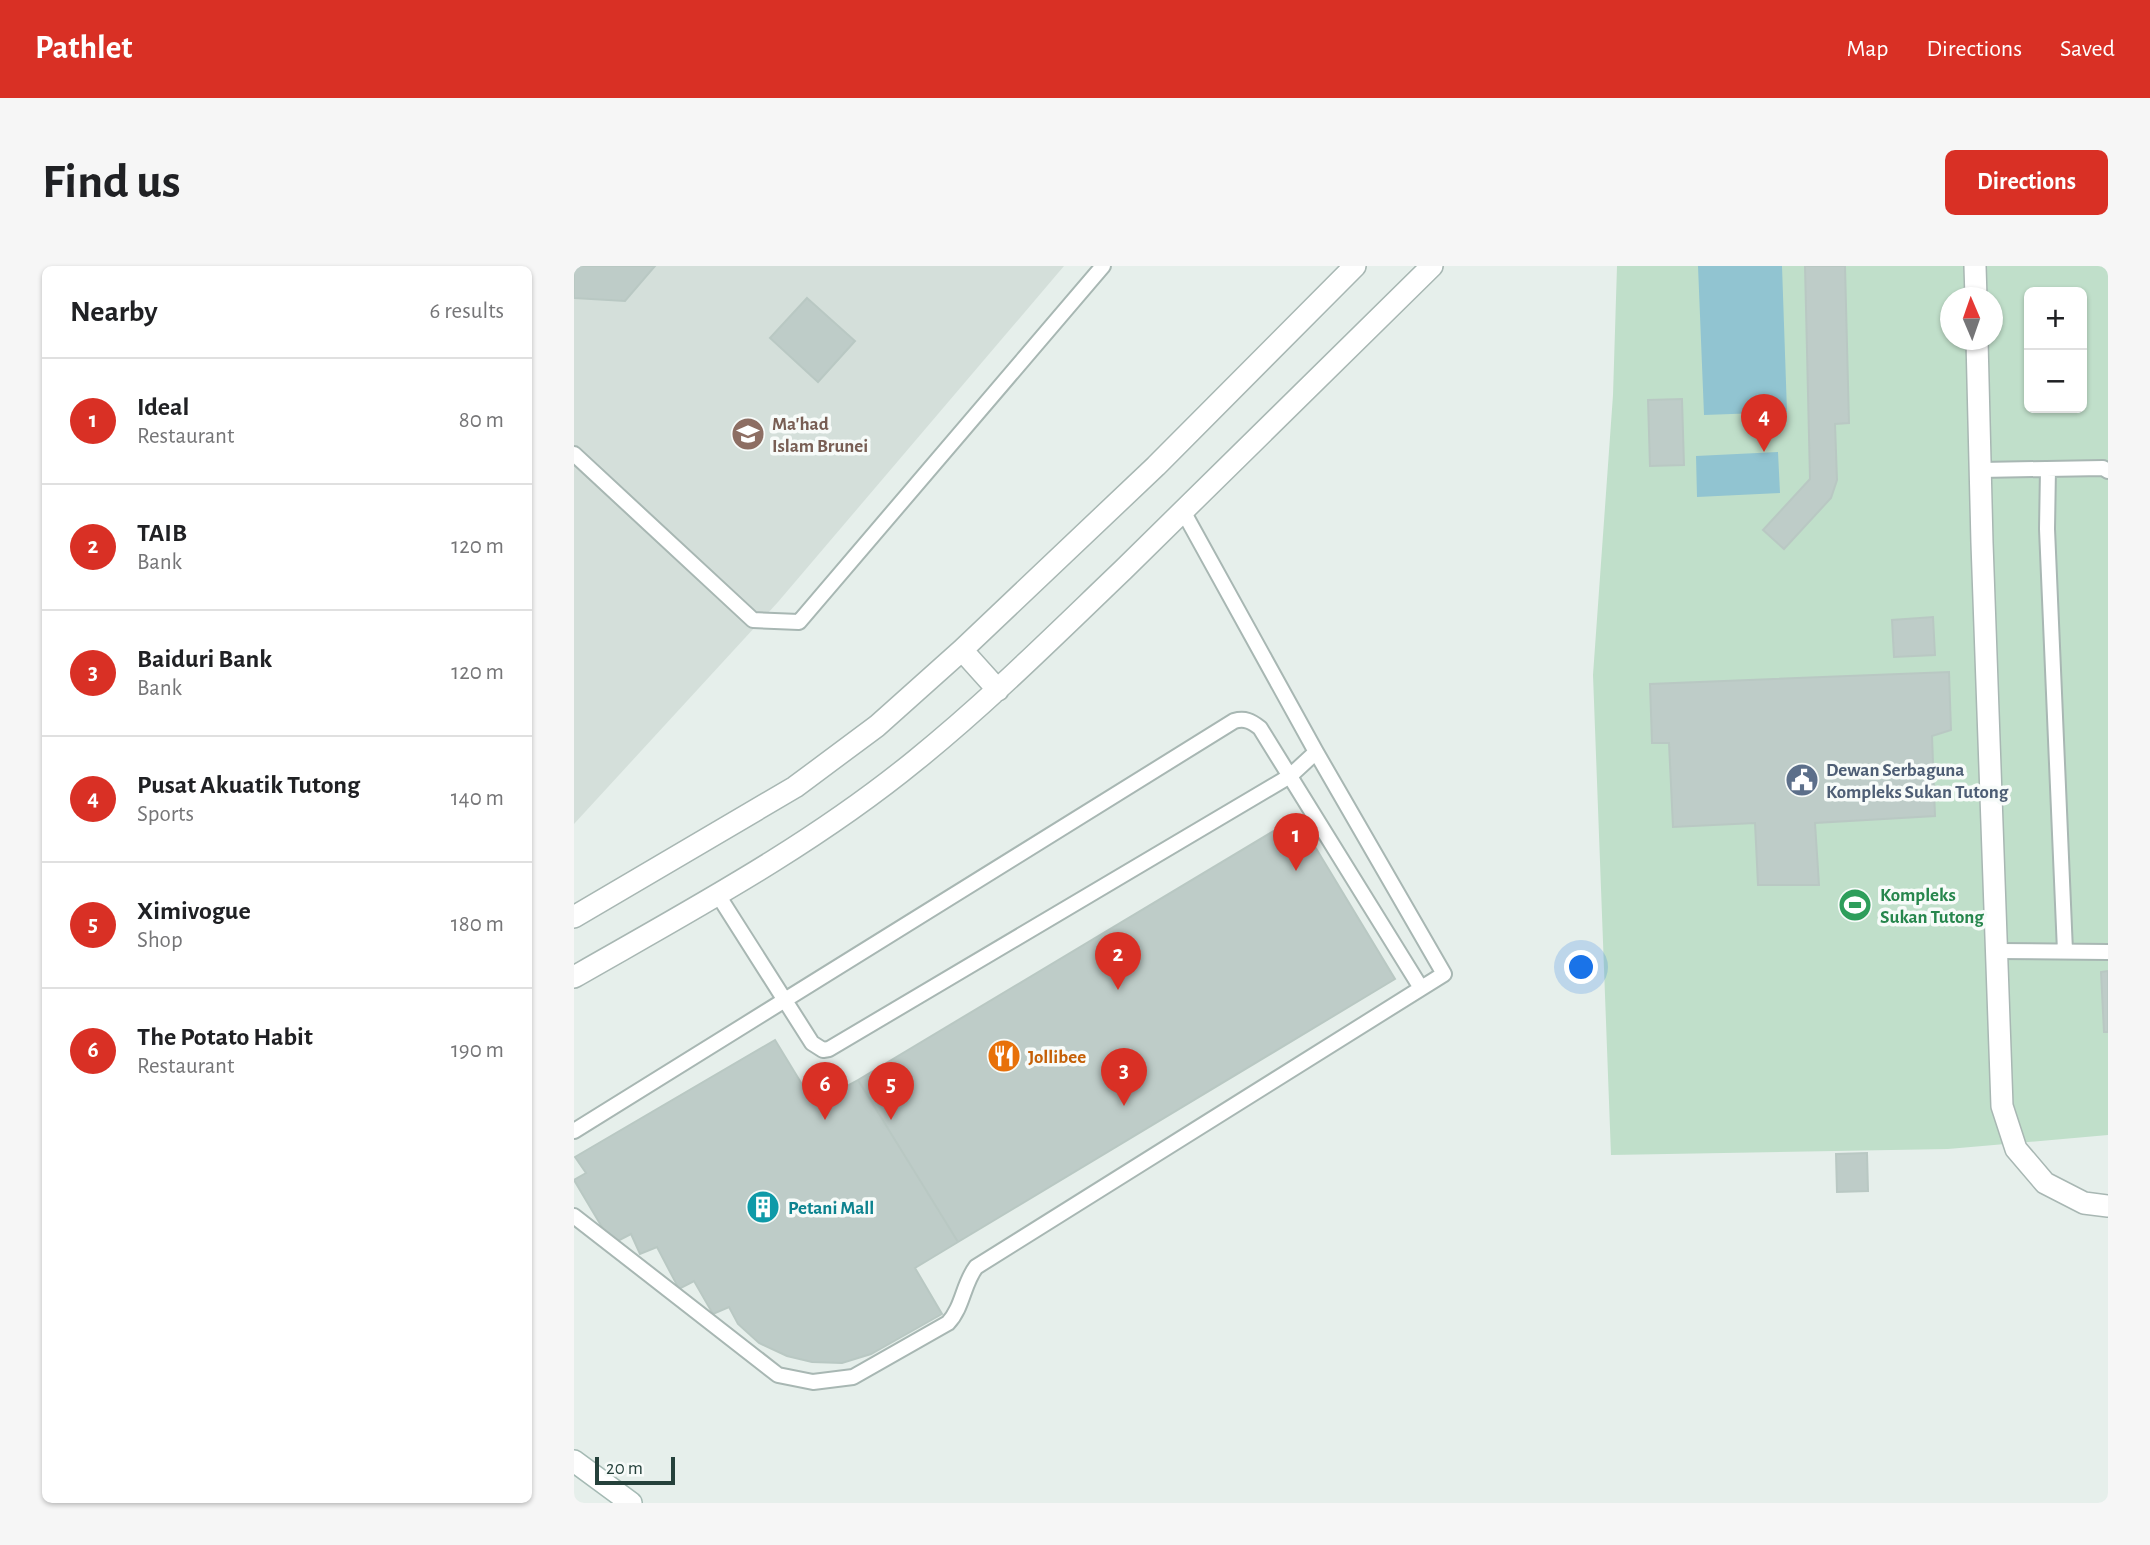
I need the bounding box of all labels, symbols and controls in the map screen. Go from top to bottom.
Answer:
text: Pathlet [35,32,133,65]
text: Map [1846,37,1888,61]
text: Directions [1926,37,2022,61]
text: Saved [2060,37,2115,61]
button: Directions [1945,150,2108,215]
text: Find us [42,158,181,207]
north arrow [1940,287,2003,350]
map controls [2024,287,2087,413]
button: + [2024,287,2087,350]
text: Nearby [70,297,158,327]
text: 6 results [430,300,504,323]
button: − [2024,350,2087,413]
text: Ideal [137,394,189,420]
pin: 4 [1741,394,1787,452]
text: 1 [89,409,97,432]
text: 80 m [459,409,504,432]
school or university icon: Ma'had Islam Brunei [729,415,767,453]
place label: Ma'had Islam Brunei [772,415,868,456]
text: Restaurant [137,425,234,448]
text: TAIB [137,520,187,546]
text: 2 [88,535,98,558]
text: 120 m [451,535,504,558]
text: Bank [137,551,182,574]
text: Baiduri Bank [137,646,272,672]
text: 3 [88,661,98,684]
text: 120 m [451,661,504,684]
text: Bank [137,677,182,700]
public building icon: Dewan Serbaguna Kompleks Sukan Tutong [1783,761,1821,799]
place label: Dewan Serbaguna Kompleks Sukan Tutong [1826,761,2009,802]
text: Pusat Akuatik Tutong [137,772,360,798]
text: 4 [87,787,99,810]
text: 140 m [451,787,504,810]
text: Sports [137,803,194,826]
pin: 1 [1273,813,1319,871]
sports icon: Kompleks Sukan Tutong [1836,886,1874,924]
place label: Kompleks Sukan Tutong [1880,886,1984,927]
text: Ximivogue [137,898,251,924]
text: 5 [88,913,98,936]
text: 180 m [451,913,504,936]
text: Shop [137,929,183,952]
pin: 2 [1095,932,1141,990]
your location [1564,950,1598,984]
text: The Potato Habit [137,1024,313,1050]
restaurant icon: Jollibee [985,1037,1023,1075]
text: 6 [87,1039,99,1062]
text: 190 m [451,1039,504,1062]
place label: Jollibee [1028,1048,1086,1067]
pin: 3 [1101,1048,1147,1106]
text: Restaurant [137,1055,234,1078]
pin: 6 [802,1062,848,1120]
pin: 5 [868,1062,914,1120]
building icon: Petani Mall [744,1188,782,1226]
place label: Petani Mall [788,1199,874,1218]
scale bar [595,1454,676,1486]
text: 20 m [606,1459,643,1478]

